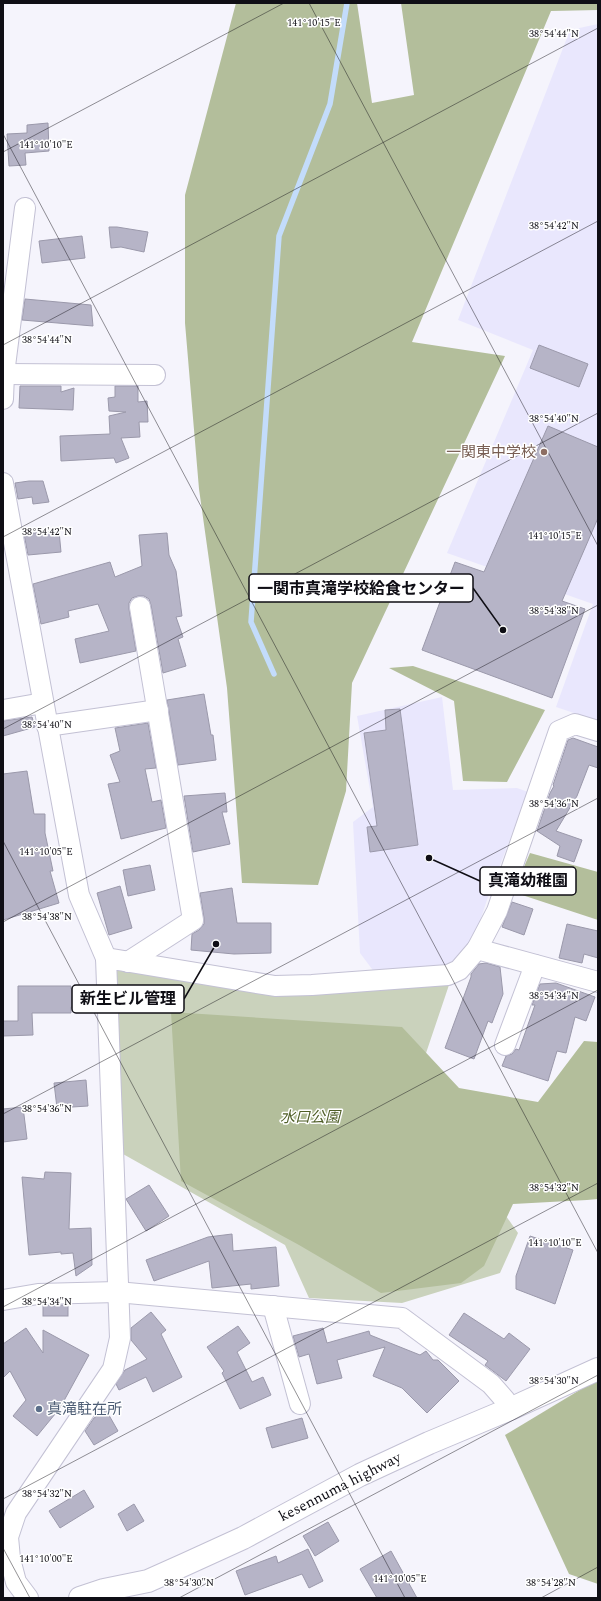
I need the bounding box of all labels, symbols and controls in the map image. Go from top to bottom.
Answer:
text: 141°10'15"E [287,15,341,31]
text: 38°54'44"N [529,26,579,42]
text: 141°10'10"E [19,137,73,153]
text: 38°54'42"N [529,218,579,234]
text: 38°54'44"N [22,332,72,348]
text: 38°54'40"N [529,411,579,427]
place label: 一関東中学校 [446,441,536,464]
marker: 一関東中学校 [539,447,549,457]
text: 38°54'42"N [22,524,72,540]
text: 141°10'15"E [528,528,582,544]
callout: 一関市真滝学校給食センター [249,574,473,602]
text: 一関市真滝学校給食センター [257,577,465,601]
text: 38°54'38"N [529,603,579,619]
text: 38°54'40"N [22,717,72,733]
text: 38°54'36"N [529,796,579,812]
text: 141°10'05"E [19,844,73,860]
callout: 真滝幼稚園 [480,867,576,895]
text: 真滝幼稚園 [488,869,568,893]
text: 38°54'38"N [22,909,72,925]
callout: 新生ビル管理 [72,985,184,1013]
text: 新生ビル管理 [80,987,176,1011]
text: 38°54'34"N [529,988,579,1004]
text: 38°54'36"N [22,1101,72,1117]
park label: 水口公園 [280,1106,342,1129]
text: 38°54'32"N [529,1180,579,1196]
text: 141°10'10"E [528,1235,582,1251]
text: 38°54'34"N [22,1294,72,1310]
text: 38°54'30"N [529,1373,579,1389]
place label: 真滝駐在所 [47,1398,122,1421]
marker: 真滝駐在所 [34,1404,44,1414]
street label: kesennuma highway [275,1446,406,1528]
text: 38°54'32"N [22,1486,72,1502]
text: 141°10'00"E [19,1551,73,1567]
text: 141°10'05"E [373,1571,427,1587]
text: 38°54'30"N [164,1575,214,1591]
text: 38°54'28"N [526,1575,576,1591]

